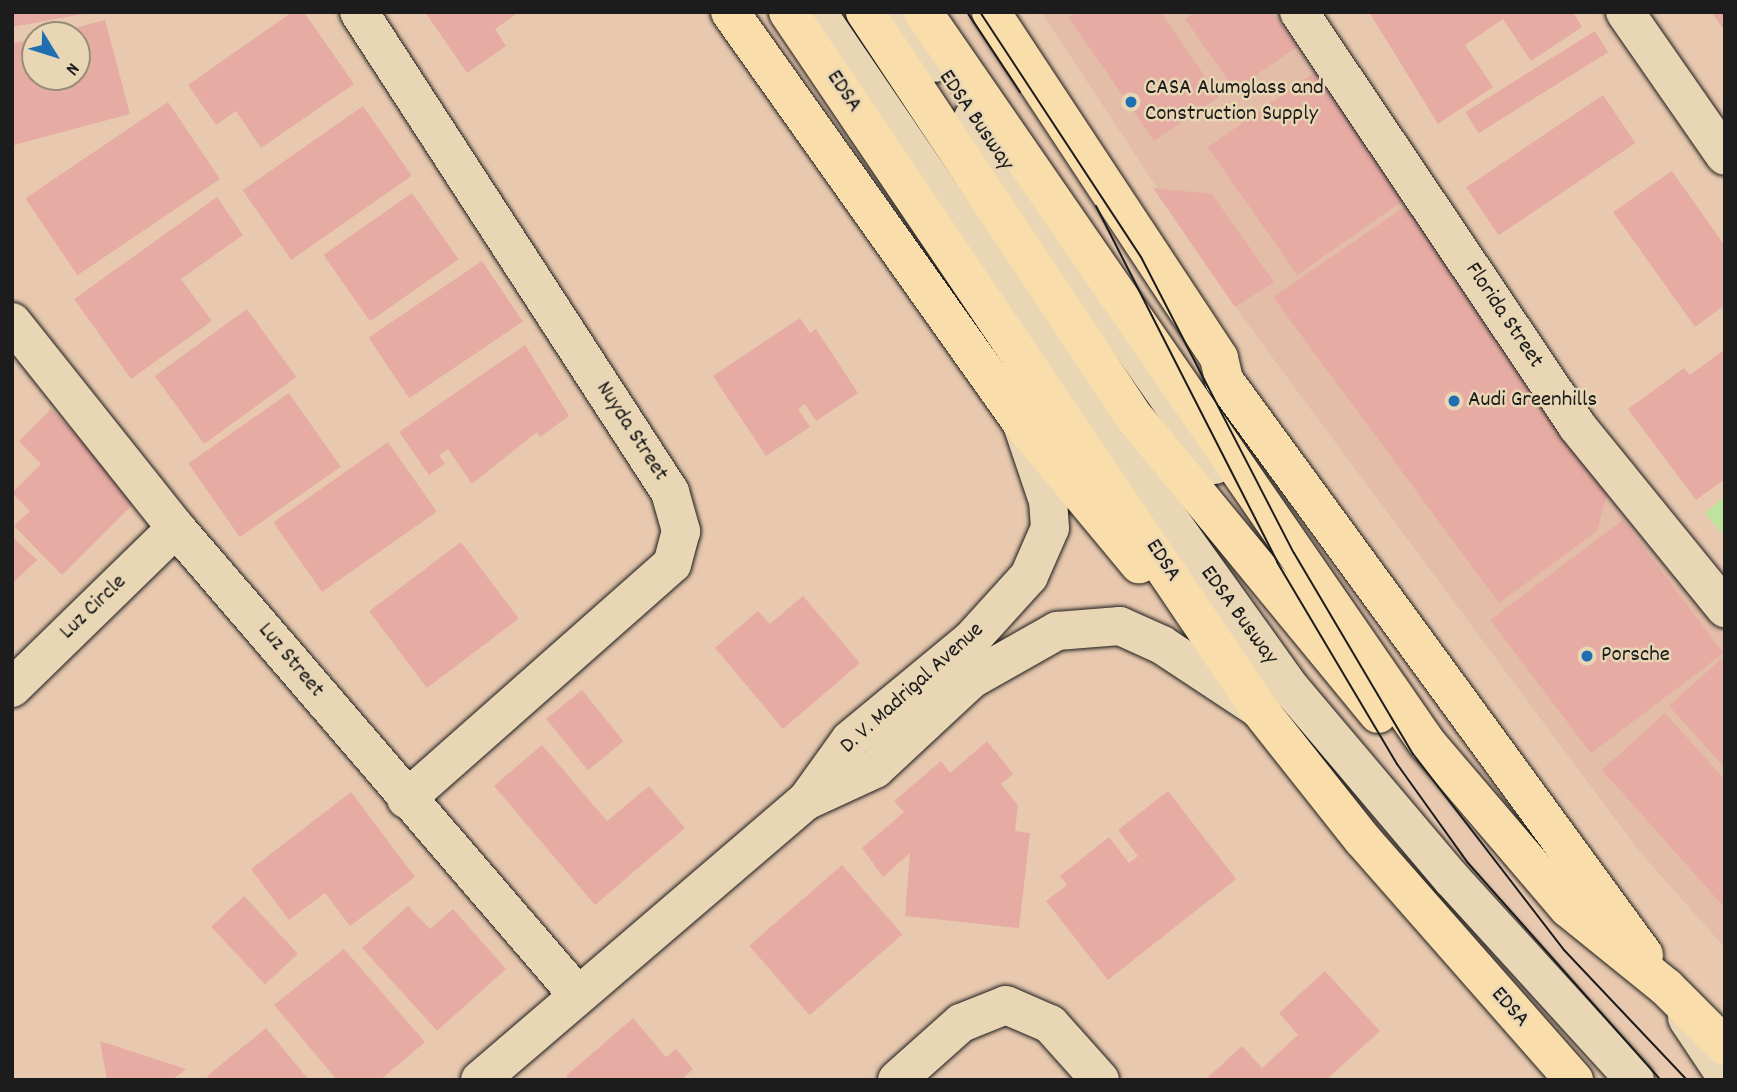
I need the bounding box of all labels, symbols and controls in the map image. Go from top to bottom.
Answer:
north arrow [21,21,91,91]
text: N [58,56,85,80]
street label: EDSA Busway [931,65,1019,177]
street label: EDSA [819,66,867,118]
place label: CASA Alumglass and Construction Supply [1145,75,1324,129]
marker: CASA Alumglass and Construction Supply [1123,94,1139,110]
street label: Florida Street [1458,258,1548,374]
street label: Nuyda Street [589,377,673,487]
place label: Audi Greenhills [1468,387,1597,415]
marker: Audi Greenhills [1446,393,1462,409]
street label: EDSA [1138,535,1186,587]
street label: EDSA Busway [1193,561,1283,671]
street label: Luz Circle [55,569,133,647]
street label: D. V. Madrigal Avenue [836,617,990,761]
street label: Luz Street [251,618,329,704]
place label: Porsche [1601,642,1670,670]
marker: Porsche [1579,648,1595,664]
street label: EDSA [1484,982,1534,1034]

